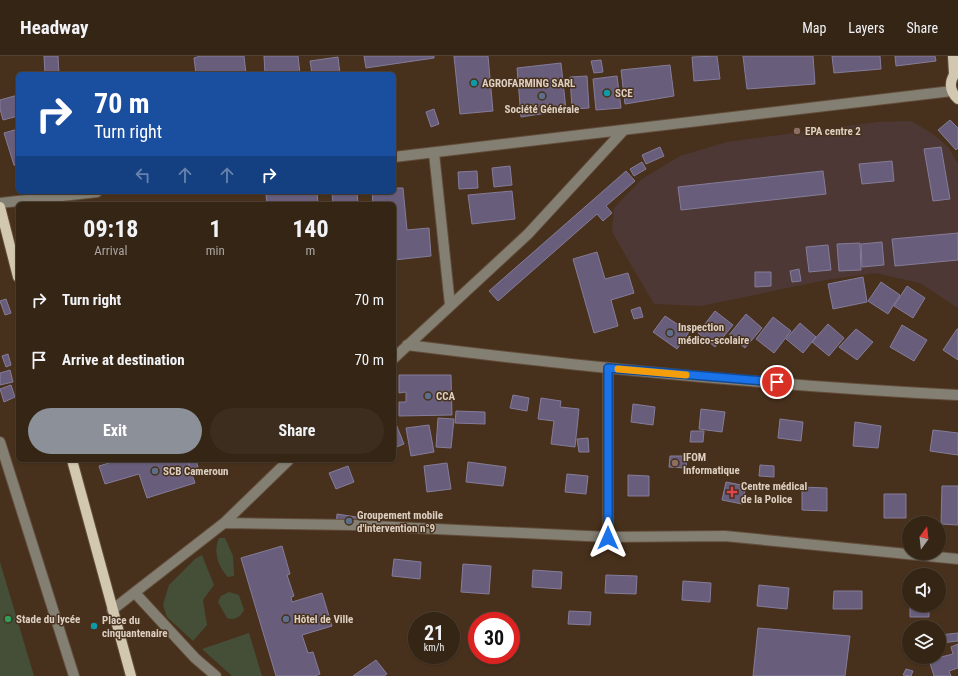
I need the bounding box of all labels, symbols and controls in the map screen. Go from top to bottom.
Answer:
text: Headway [20,16,88,39]
text: Map [802,20,826,36]
text: Layers [848,20,885,36]
text: Share [907,20,938,36]
place label: AGROFARMING SARL [482,77,575,90]
marker: AGROFARMING SARL [469,78,479,88]
text: 70 m [94,87,150,120]
place label: SCE [615,87,633,100]
icon: right [28,88,80,140]
marker: SCE [602,88,612,98]
marker: Société Générale [537,91,547,101]
place label: Société Générale [505,103,579,116]
text: Turn right [94,121,162,142]
place label: EPA centre 2 [805,125,861,138]
marker: EPA centre 2 [792,126,802,136]
icon: left [132,164,154,186]
icon: ahead [174,164,196,186]
icon: ahead [216,164,238,186]
icon: right [258,164,280,186]
text: 09:18 [83,215,138,243]
text: 1 [209,215,221,243]
text: 140 [292,215,329,243]
text: Arrival [94,243,127,258]
text: min [206,243,225,258]
text: m [306,243,315,258]
icon: right [28,289,50,311]
text: Turn right [62,291,121,309]
text: 70 m [354,291,384,309]
place label: Inspection médico-scolaire [678,321,749,347]
marker: Inspection médico-scolaire [665,328,675,338]
icon: arrive [28,349,50,371]
text: Arrive at destination [62,351,185,369]
text: 70 m [354,351,384,369]
pin [760,365,794,399]
icon: arrive [766,371,788,393]
place label: CCA [436,390,456,403]
marker: CCA [423,391,433,401]
button: Exit [28,408,202,454]
button: Share [210,408,384,454]
place label: IFOM Informatique [683,451,740,477]
marker: IFOM Informatique [670,458,680,468]
place label: SCB Cameroun [163,465,229,478]
marker: SCB Cameroun [150,466,160,476]
place label: Centre médical de la Police [741,480,808,506]
marker: Centre médical de la Police [726,486,738,498]
place label: Groupement mobile d'intervention n°9 [357,509,443,535]
marker: Groupement mobile d'intervention n°9 [344,516,354,526]
north arrow [902,516,946,560]
map controls [902,516,946,664]
position arrow [587,517,629,559]
button: sound [902,568,946,612]
speed limit sign: 30 [468,612,520,664]
place label: Stade du lycée [16,613,80,626]
place label: Hôtel de Ville [294,613,353,626]
marker: Stade du lycée [3,614,13,624]
place label: Place du cinquantenaire [102,614,168,640]
marker: Hôtel de Ville [281,614,291,624]
button: layers [902,620,946,664]
marker: Place du cinquantenaire [89,621,99,631]
text: 21 [424,621,444,645]
text: km/h [424,642,444,653]

